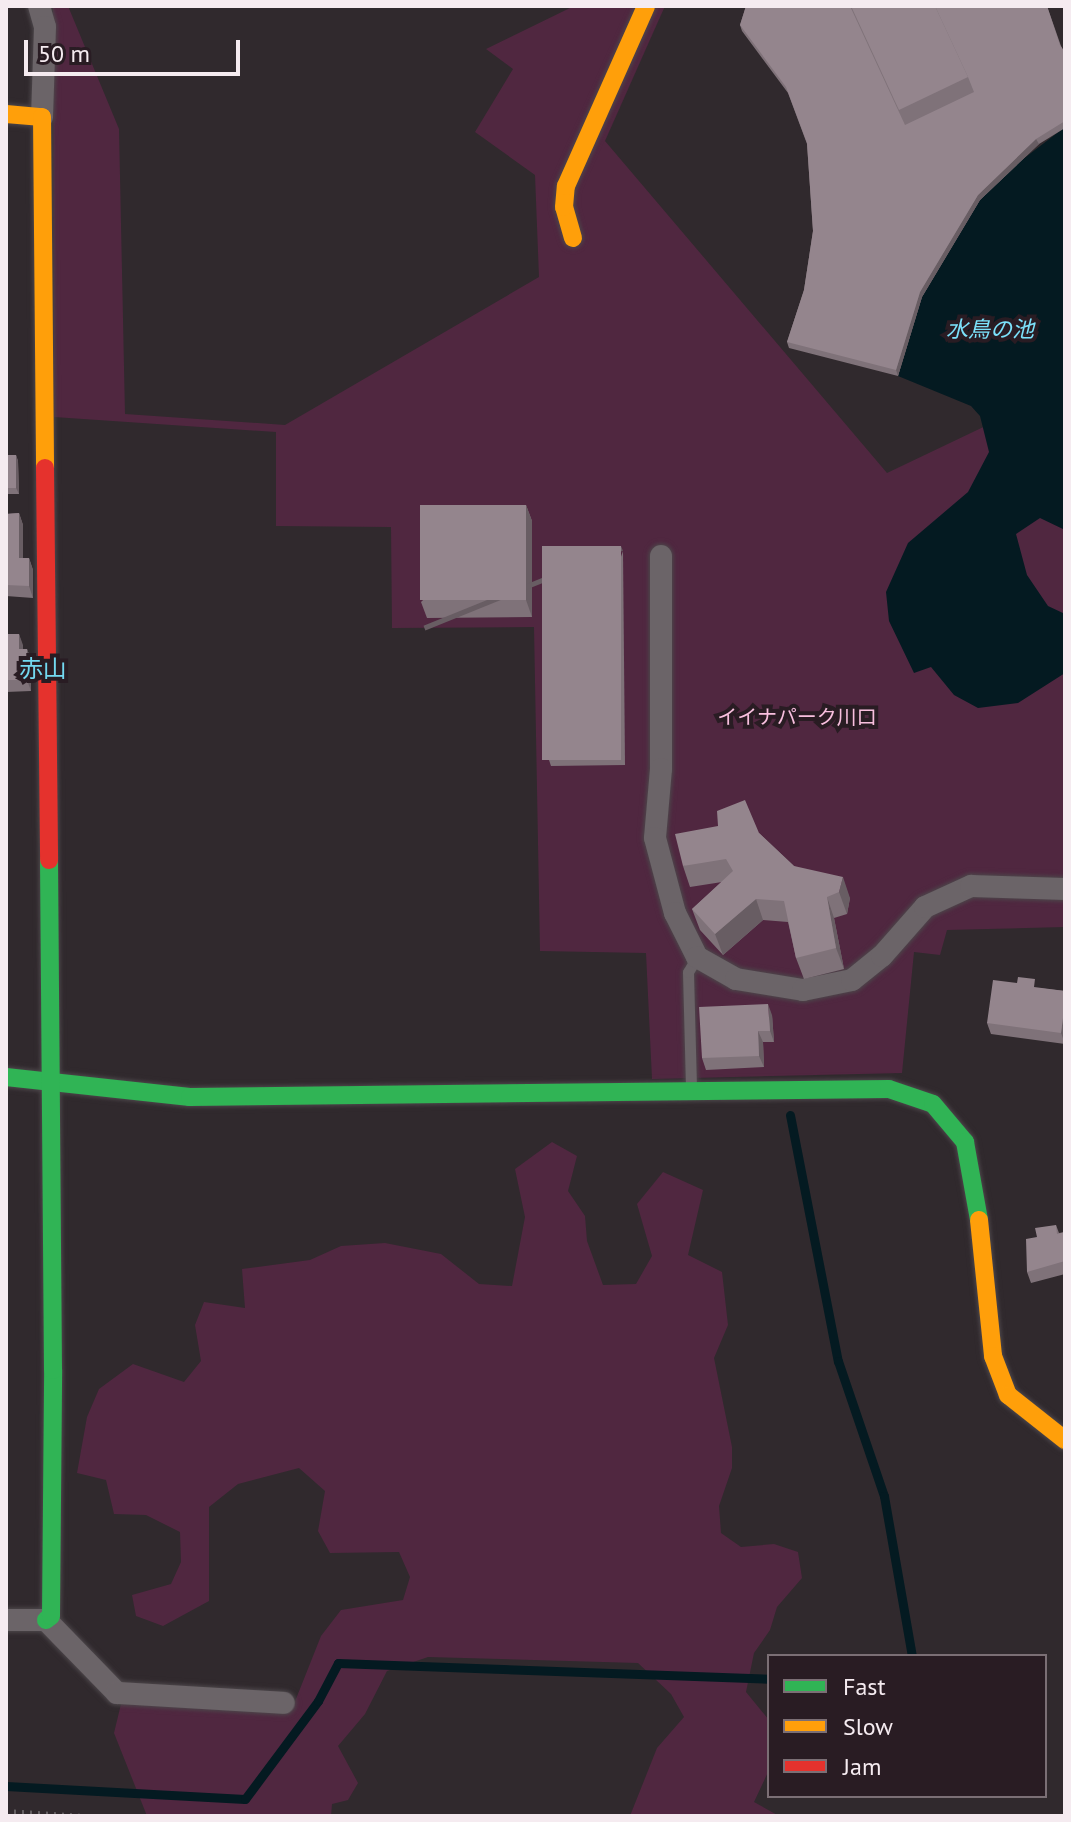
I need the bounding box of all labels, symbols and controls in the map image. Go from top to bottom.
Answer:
scale bar [28,24,244,74]
text: 50 m [38,38,90,69]
water label: 水鳥の池 [946,317,1034,343]
district label: 赤山 [19,655,67,683]
park label: イイナパーク川口 [717,705,877,729]
legend [767,1654,1047,1798]
text: Fast [843,1671,886,1702]
text: Slow [843,1711,893,1742]
text: Jam [843,1751,881,1782]

